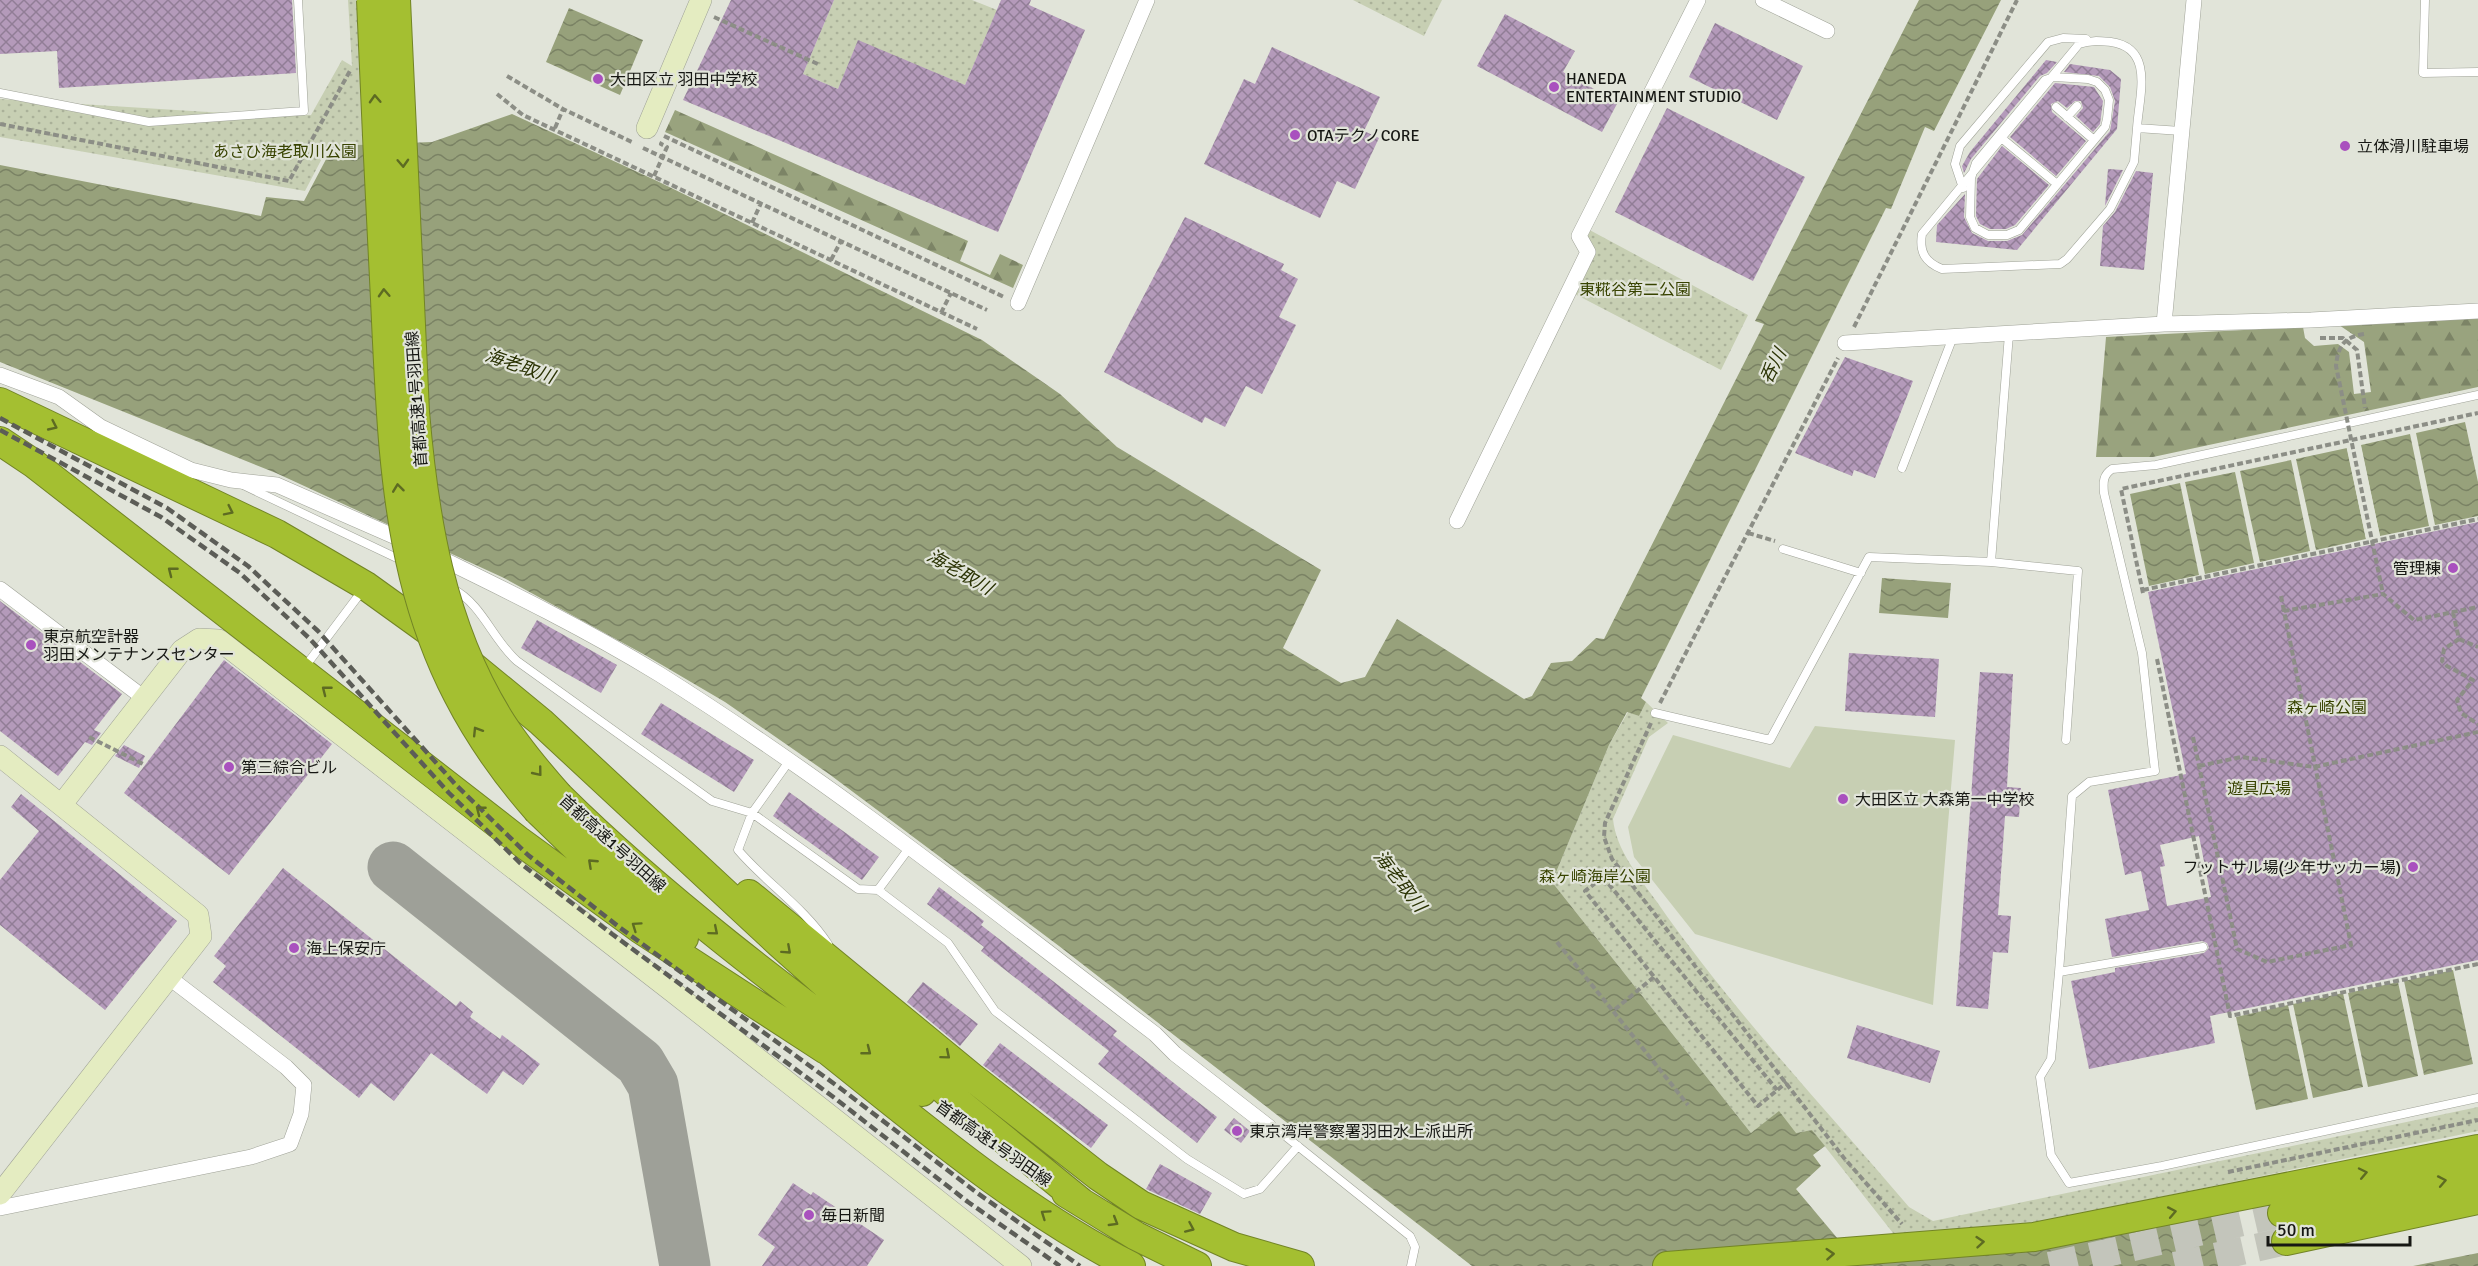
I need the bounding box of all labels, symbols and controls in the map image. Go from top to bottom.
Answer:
place label: HANEDA ENTERTAINMENT STUDIO [1566,69,1741,107]
place label: 大田区立 羽田中学校 [610,70,758,90]
marker: 大田区立 羽田中学校 [591,72,605,86]
marker: HANEDA ENTERTAINMENT STUDIO [1547,80,1561,94]
one-way arrow [369,94,382,103]
place label: OTAテクノCORE [1307,126,1420,146]
marker: OTAテクノCORE [1288,128,1302,142]
place label: 立体滑川駐車場 [2357,137,2469,157]
marker: 立体滑川駐車場 [2338,139,2352,153]
park label: あさひ海老取川公園 [213,142,357,162]
one-way arrow [397,159,410,168]
park label: 東糀谷第二公園 [1579,280,1691,300]
one-way arrow [378,289,391,298]
street label: 首都高速1号羽田線 [402,330,432,468]
water label: 呑川 [1755,343,1792,387]
water label: 海老取川 [482,344,560,389]
one-way arrow [47,419,58,431]
one-way arrow [392,483,404,492]
one-way arrow [223,503,234,515]
water label: 海老取川 [923,544,998,601]
place label: 管理棟 [2393,559,2441,579]
marker: 管理棟 [2446,561,2460,575]
one-way arrow [167,568,178,579]
place label: 東京航空計器 羽田メンテナンスセンター [43,627,235,665]
marker: 東京航空計器 羽田メンテナンスセンター [24,638,38,652]
one-way arrow [322,687,333,698]
park label: 森ヶ崎公園 [2287,698,2367,718]
one-way arrow [473,727,485,737]
place label: 第三綜合ビル [241,758,337,778]
marker: 第三綜合ビル [222,760,236,774]
one-way arrow [531,765,542,776]
park label: 遊具広場 [2227,779,2291,799]
place label: 大田区立 大森第一中学校 [1855,790,2035,810]
street label: 首都高速1号羽田線 [555,791,670,897]
marker: 大田区立 大森第一中学校 [1836,792,1850,806]
one-way arrow [475,807,486,818]
water label: 海老取川 [1369,846,1432,918]
place label: フットサル場(少年サッカー場) [2182,858,2401,878]
one-way arrow [588,859,599,870]
marker: フットサル場(少年サッカー場) [2406,860,2420,874]
park label: 森ヶ崎海岸公園 [1539,867,1651,887]
one-way arrow [632,922,643,933]
one-way arrow [707,924,718,935]
place label: 海上保安庁 [306,939,386,959]
marker: 海上保安庁 [287,941,301,955]
one-way arrow [780,943,791,954]
one-way arrow [861,1044,872,1055]
one-way arrow [939,1048,950,1059]
street label: 首都高速1号羽田線 [932,1096,1055,1191]
place label: 東京湾岸警察署羽田水上派出所 [1249,1122,1473,1142]
marker: 東京湾岸警察署羽田水上派出所 [1230,1124,1244,1138]
one-way arrow [2358,1167,2368,1180]
one-way arrow [2437,1175,2447,1188]
place label: 毎日新聞 [821,1206,885,1226]
one-way arrow [2167,1206,2177,1219]
marker: 毎日新聞 [802,1208,816,1222]
scale bar [2268,1209,2410,1247]
one-way arrow [1040,1210,1051,1221]
one-way arrow [1108,1215,1118,1227]
text: 50 m [2277,1219,2315,1241]
one-way arrow [1184,1220,1195,1232]
one-way arrow [1975,1236,1984,1249]
one-way arrow [1826,1248,1835,1261]

